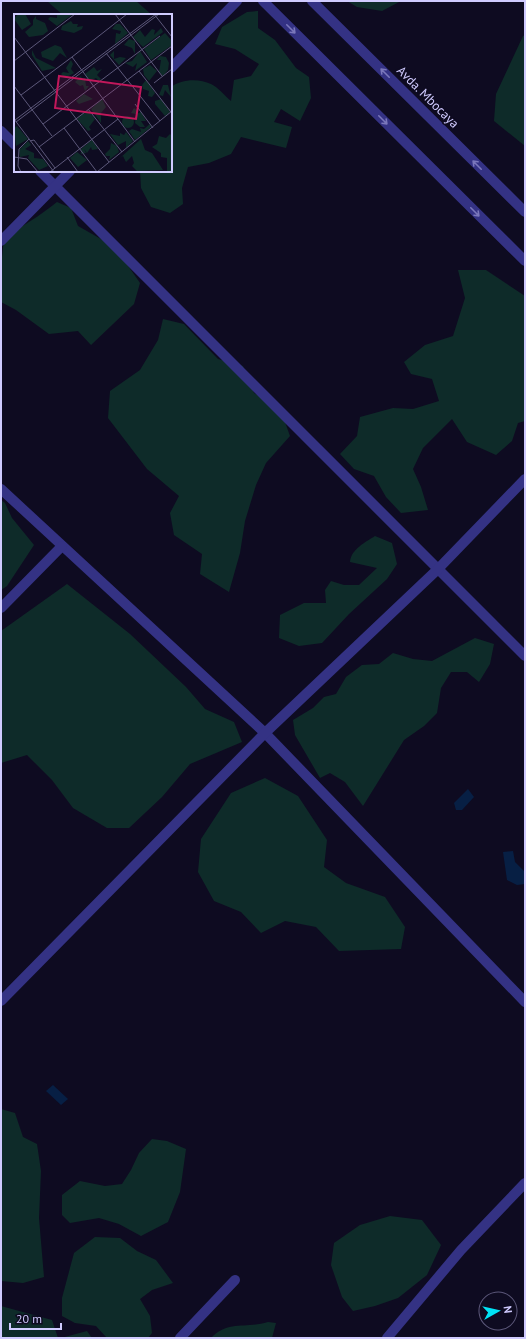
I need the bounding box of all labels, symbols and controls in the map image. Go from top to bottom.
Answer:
inset map [14,14,172,172]
one-way arrow [286,24,296,33]
street label: Avda. Mbocaya [393,62,463,132]
one-way arrow [380,68,390,78]
one-way arrow [378,115,388,125]
one-way arrow [473,160,482,170]
one-way arrow [470,207,480,217]
north arrow [478,1291,518,1331]
scale bar [10,1305,61,1331]
text: N [500,1305,515,1314]
text: 20 m [16,1311,42,1326]

